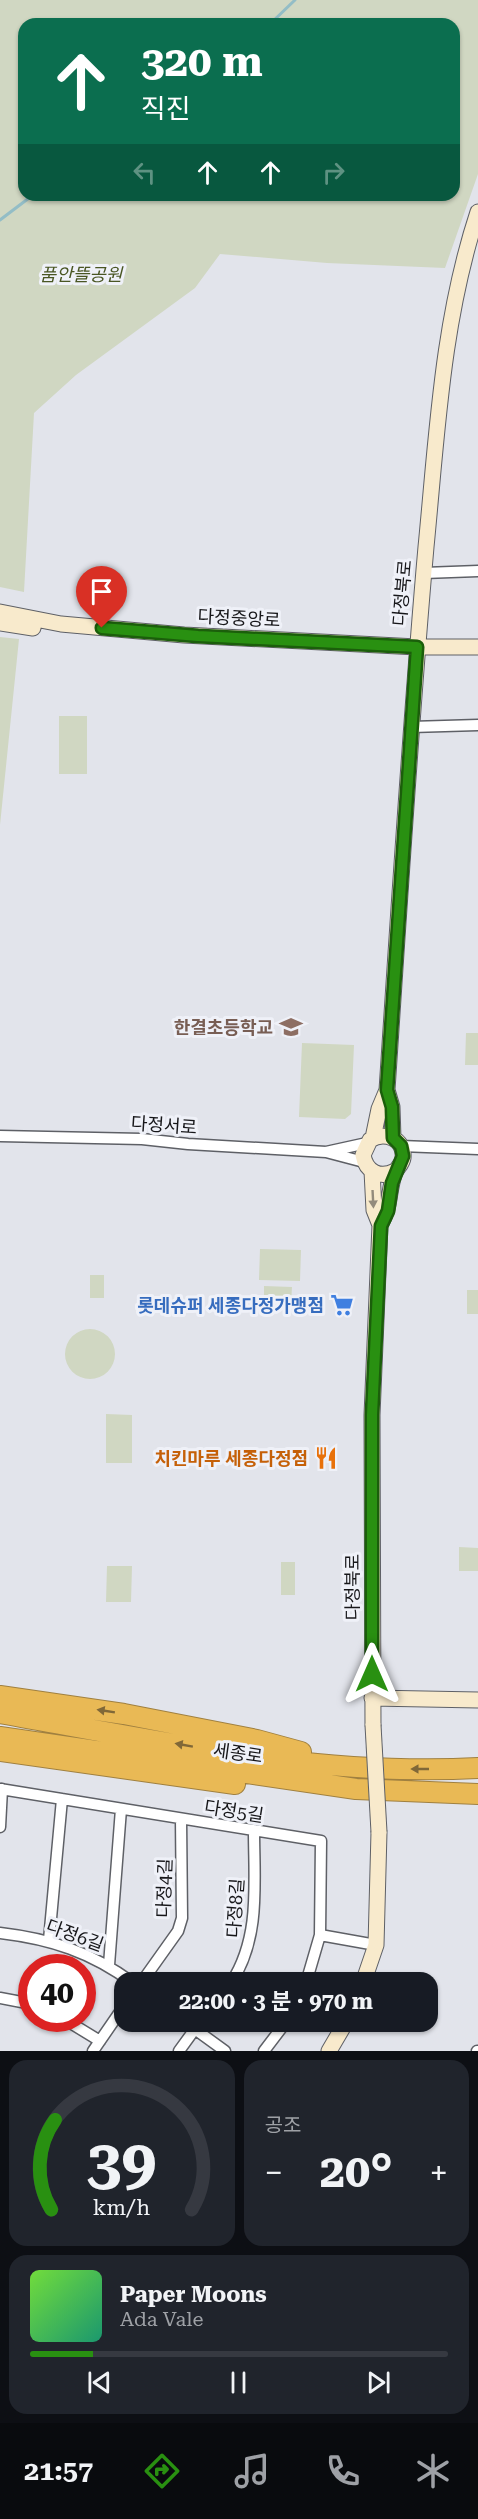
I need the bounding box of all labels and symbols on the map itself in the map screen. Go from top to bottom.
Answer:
park label: 품안뜰공원 [40,264,124,285]
street label: 다정북로 [389,559,415,627]
pin [76,566,127,628]
street label: 다정중앙로 [197,605,281,631]
school or university icon: 한결초등학교 [278,1014,304,1040]
place label: 한결초등학교 [174,1017,273,1038]
street label: 다정서로 [130,1112,198,1138]
one-way arrow [369,1190,378,1209]
supermarket icon: 롯데슈퍼 세종다정가맹점 [329,1292,355,1318]
place label: 롯데슈퍼 세종다정가맹점 [137,1295,324,1316]
restaurant icon: 치킨마루 세종다정점 [313,1445,339,1471]
place label: 치킨마루 세종다정점 [154,1448,308,1469]
street label: 다정북로 [342,1554,363,1620]
position arrow [340,1642,404,1706]
one-way arrow [96,1706,115,1715]
street label: 세종로 [212,1739,264,1767]
one-way arrow [175,1740,194,1749]
one-way arrow [410,1764,429,1774]
street label: 다정5길 [203,1796,265,1826]
street label: 다정4길 [152,1858,176,1918]
street label: 다정8길 [222,1877,248,1939]
street label: 다정6길 [43,1915,107,1955]
speed limit sign: 40 [18,1954,96,2032]

